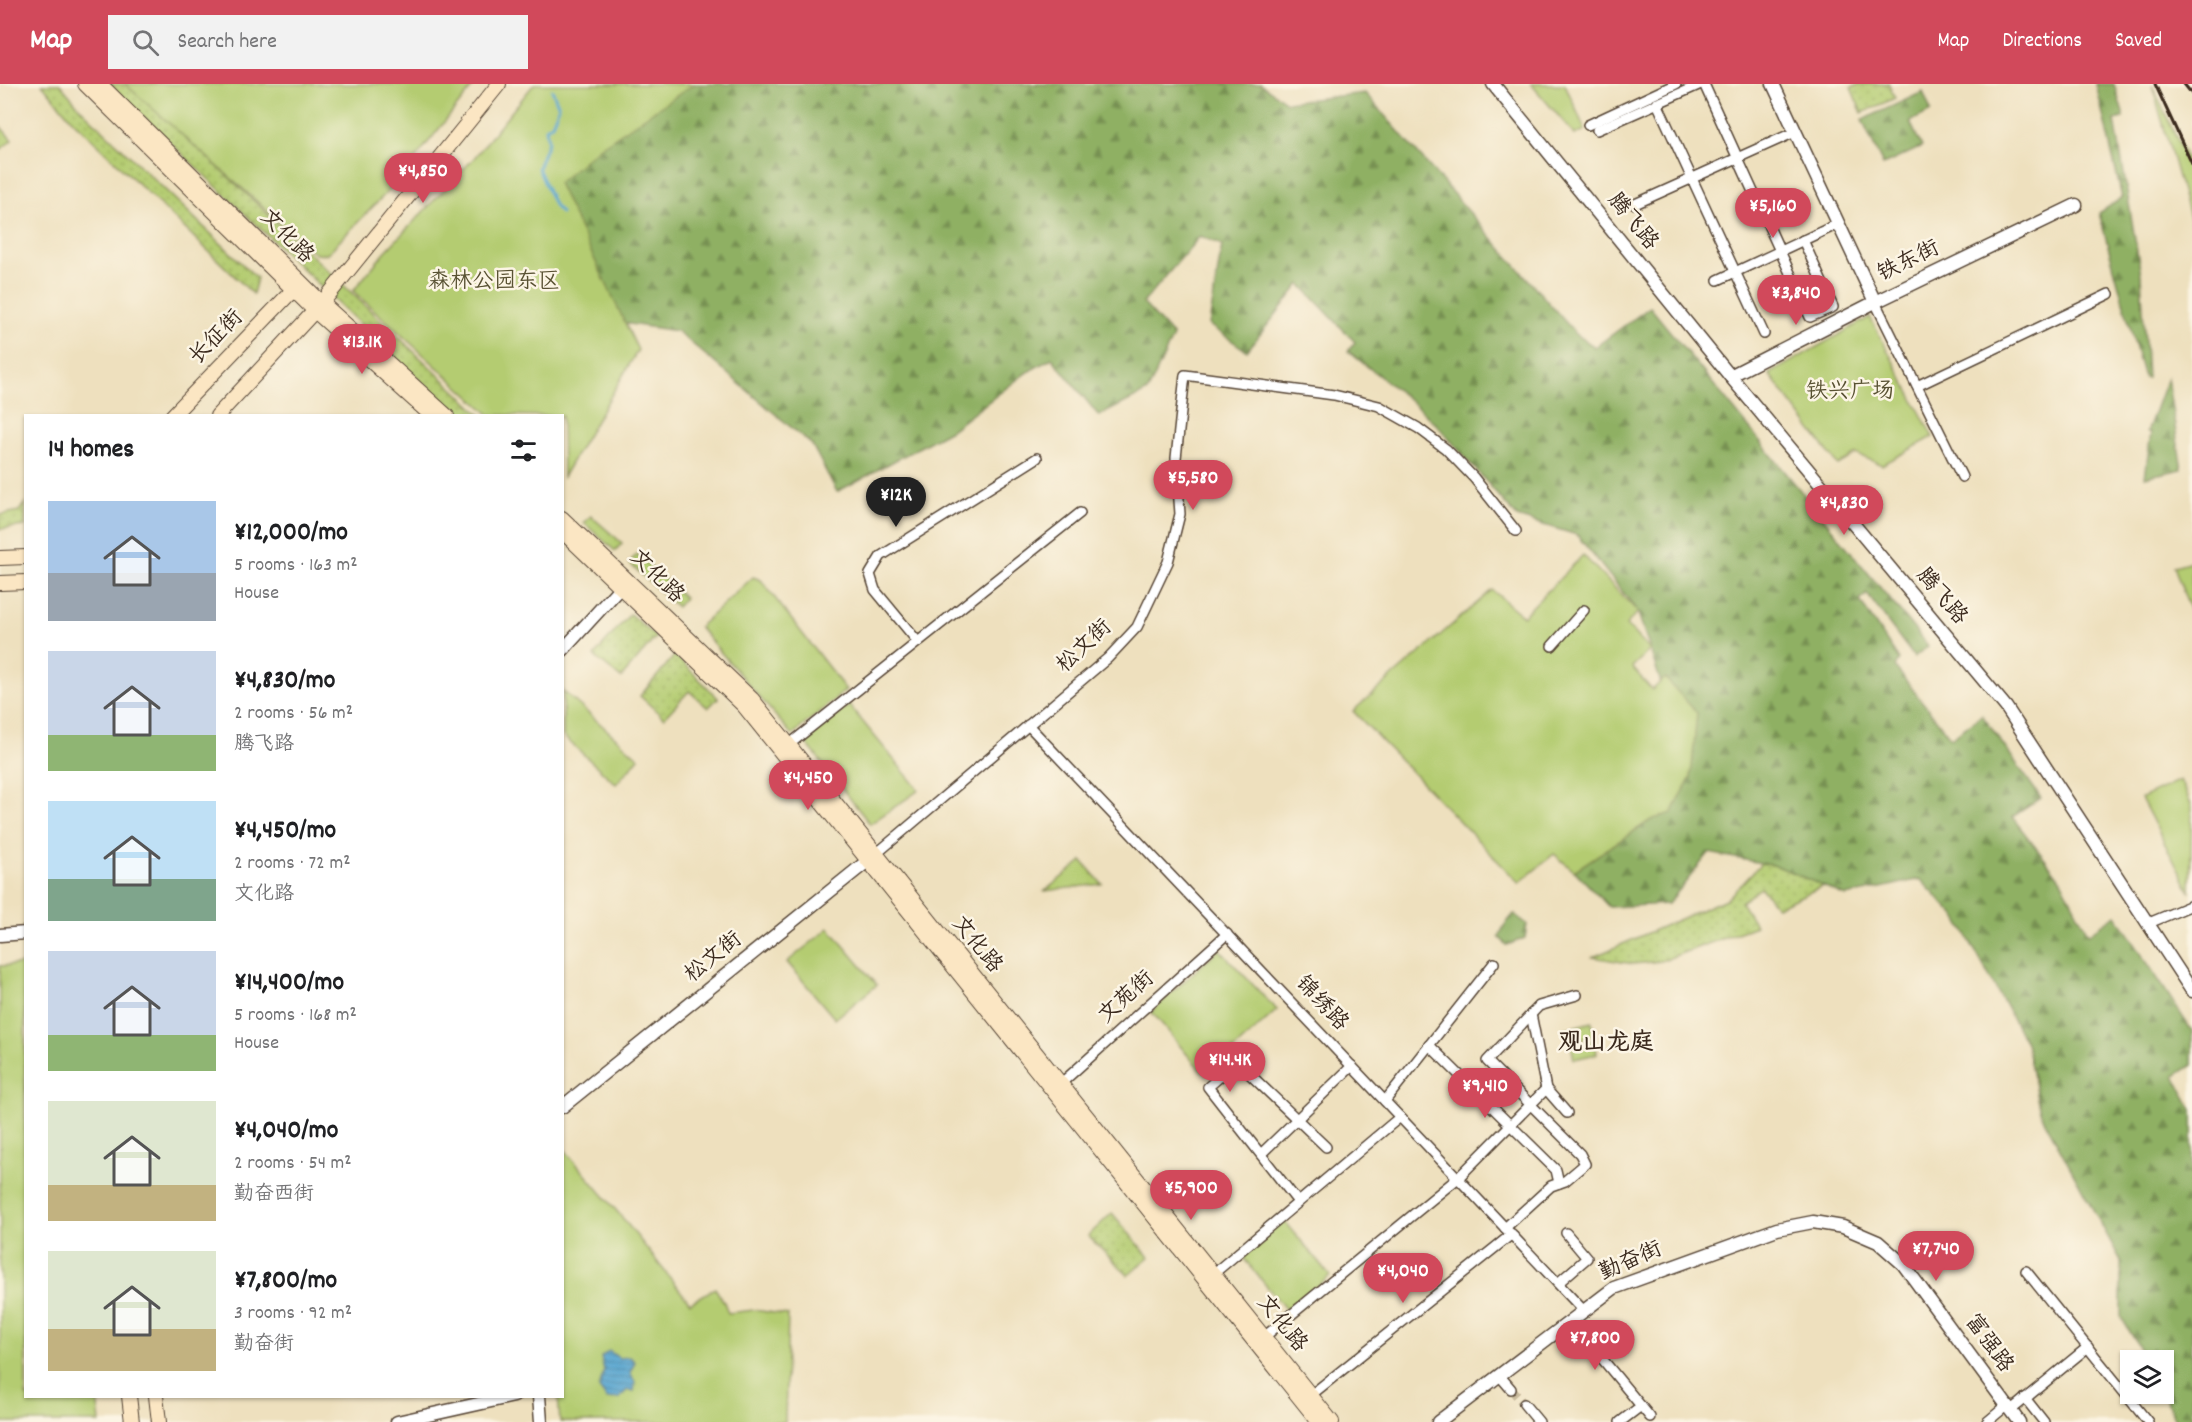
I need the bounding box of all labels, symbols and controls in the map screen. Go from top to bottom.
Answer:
search box [108,15,528,69]
text: Map [30,22,72,62]
icon: search [129,26,162,59]
text: Search here [177,27,277,58]
text: Map [1938,27,1969,57]
text: Directions [2002,27,2082,57]
text: Saved [2115,27,2162,57]
pin: ¥4,850 [374,153,472,204]
text: ¥4,850 [398,158,448,186]
street label: 腾飞路 [1599,187,1665,257]
pin: ¥5,160 [1724,188,1822,239]
text: ¥5,160 [1749,193,1797,221]
street label: 文化路 [252,203,320,271]
street label: 铁东街 [1873,234,1945,290]
park label: 森林公园东区 [428,267,560,298]
pin: ¥3,840 [1747,275,1845,326]
text: ¥3,840 [1771,280,1821,308]
street label: 长征街 [183,303,251,373]
pin: ¥13.1K [313,324,411,375]
text: ¥13.1K [342,329,382,357]
park label: 铁兴广场 [1806,377,1894,408]
text: 14 homes [48,432,134,469]
icon: filters [507,434,540,467]
pin: ¥5,580 [1144,460,1242,511]
text: ¥5,580 [1168,465,1218,493]
pin: ¥12K [860,477,932,528]
text: ¥12K [880,482,912,510]
pin: ¥4,830 [1795,485,1893,536]
text: ¥4,830 [1819,490,1869,518]
text: ¥12,000/mo [234,515,348,552]
icon: home [96,525,168,597]
street label: 文化路 [621,543,691,611]
text: 5 rooms · 163 m² [234,552,358,580]
street label: 腾飞路 [1908,562,1974,632]
text: House [234,580,279,608]
street label: 松文街 [1050,613,1120,681]
text: ¥4,830/mo [234,663,335,700]
icon: home [96,675,168,747]
text: 2 rooms · 56 m² [234,700,353,728]
text: 腾飞路 [234,731,294,759]
pin: ¥4,450 [759,760,857,811]
text: ¥4,450 [783,765,833,793]
text: ¥4,450/mo [234,813,336,850]
icon: home [96,825,168,897]
text: 2 rooms · 72 m² [234,850,350,878]
text: 文化路 [234,881,294,909]
street label: 文化路 [943,910,1009,980]
street label: 松文街 [679,925,749,991]
street label: 文苑街 [1092,964,1162,1032]
text: ¥14,400/mo [234,965,344,1002]
street label: 锦绣路 [1287,969,1355,1039]
icon: home [96,975,168,1047]
text: 5 rooms · 168 m² [234,1002,357,1030]
district label: 观山龙庭 [1558,1027,1654,1061]
text: House [234,1030,279,1058]
pin: ¥14.4K [1181,1042,1279,1093]
text: ¥14.4K [1208,1047,1252,1075]
pin: ¥9,410 [1436,1068,1534,1119]
text: ¥9,410 [1462,1073,1508,1101]
text: ¥4,040/mo [234,1113,338,1150]
icon: home [96,1125,168,1197]
text: 2 rooms · 54 m² [234,1150,352,1178]
pin: ¥5,900 [1142,1170,1240,1221]
text: ¥5,900 [1164,1175,1218,1203]
text: 勤奋西街 [234,1181,314,1209]
pin: ¥7,740 [1887,1231,1985,1282]
street label: 勤奋街 [1595,1234,1667,1290]
text: ¥7,740 [1912,1236,1960,1264]
pin: ¥4,040 [1354,1253,1452,1304]
text: ¥4,040 [1377,1258,1429,1286]
text: ¥7,800/mo [234,1263,337,1300]
icon: home [96,1275,168,1347]
street label: 文化路 [1248,1289,1314,1359]
text: 3 rooms · 92 m² [234,1300,352,1328]
street label: 富强路 [1956,1308,2020,1380]
pin: ¥7,800 [1546,1320,1644,1371]
text: ¥7,800 [1570,1325,1620,1353]
text: 勤奋街 [234,1331,294,1359]
map controls [2120,1350,2174,1404]
button: layers [2120,1350,2174,1404]

